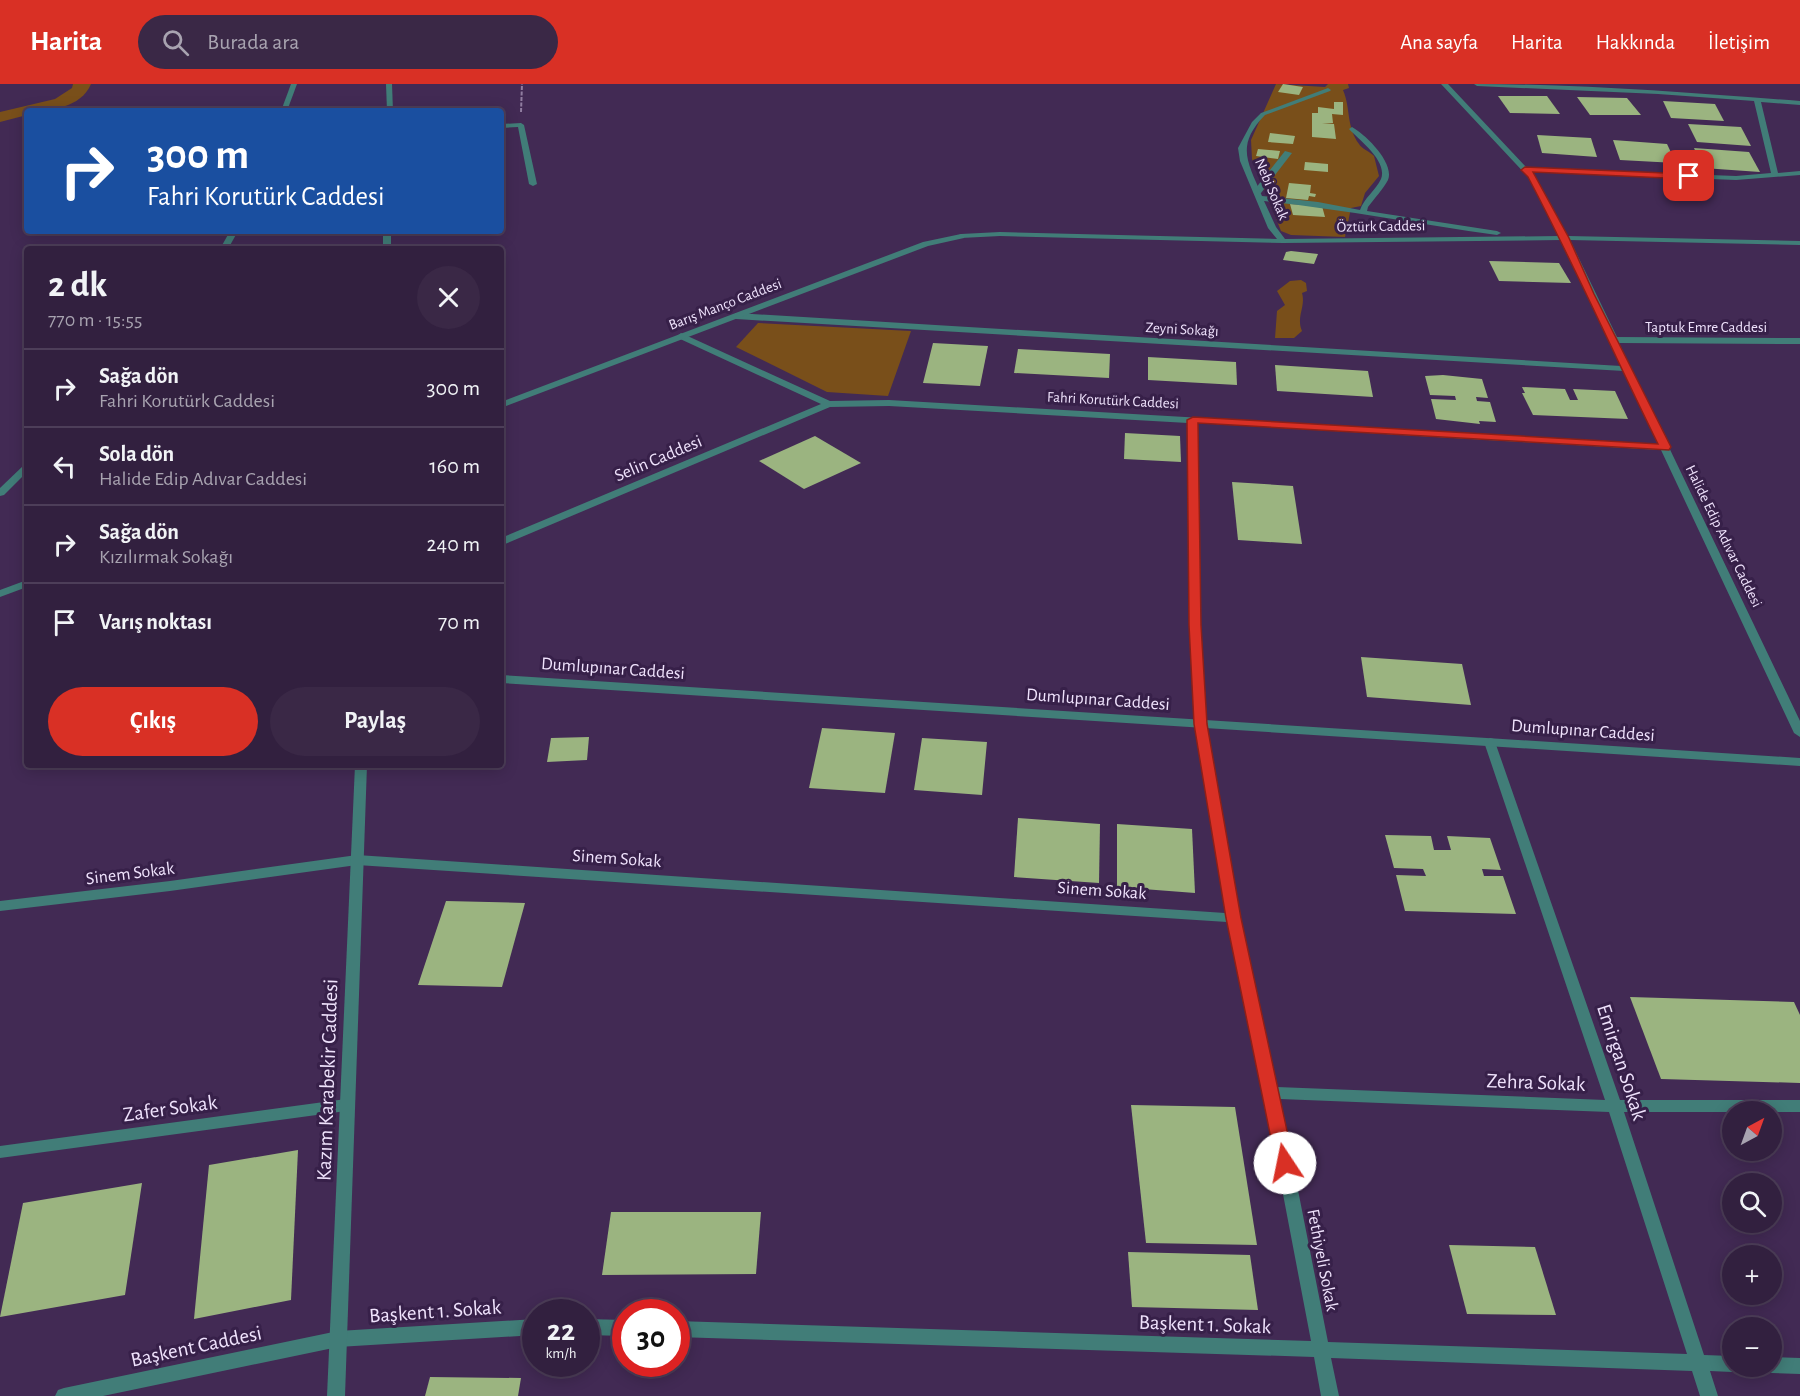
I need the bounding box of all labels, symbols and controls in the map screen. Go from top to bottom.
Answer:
search box [138,15,558,69]
icon: search [159,26,192,59]
text: Harita [30,28,102,56]
text: Burada ara [207,31,299,53]
text: Ana sayfa [1400,32,1478,53]
text: Harita [1511,32,1563,53]
text: Hakkında [1596,32,1675,53]
text: İletişim [1708,32,1770,53]
icon: right [48,132,126,210]
text: 300 m [147,134,249,176]
pin [1663,150,1714,201]
street label: Nebi Sokak [1252,156,1291,222]
icon: arrive [1672,159,1705,192]
text: Fahri Korutürk Caddesi [147,183,385,210]
street label: Öztürk Caddesi [1337,216,1425,235]
button: close [417,266,480,329]
text: 2 dk [48,267,107,303]
street label: Barış Manço Caddesi [667,276,784,333]
text: 770 m · 15:55 [48,310,142,330]
street label: Zeyni Sokağı [1145,320,1219,339]
street label: Taptuk Emre Caddesi [1645,320,1767,335]
text: Sağa dön [99,365,179,387]
icon: right [48,372,81,405]
text: 300 m [426,377,480,399]
street label: Fahri Korutürk Caddesi [1047,390,1179,411]
text: Fahri Korutürk Caddesi [99,391,275,411]
street label: Selin Caddesi [612,432,705,485]
text: Sola dön [99,443,174,465]
icon: left [48,450,81,483]
text: 160 m [429,455,480,477]
street label: Halide Edip Adıvar Caddesi [1683,463,1765,610]
text: Halide Edip Adıvar Caddesi [99,469,307,489]
text: Sağa dön [99,521,179,543]
icon: right [48,528,81,561]
text: 240 m [427,533,480,555]
text: Kızılırmak Sokağı [99,547,233,567]
icon: arrive [48,606,81,639]
text: Varış noktası [99,611,212,633]
text: 70 m [438,611,480,633]
street label: Dumlupınar Caddesi [540,655,685,683]
street label: Dumlupınar Caddesi [1025,686,1170,714]
button: Çıkış [48,687,258,756]
button: Paylaş [270,687,480,756]
street label: Dumlupınar Caddesi [1510,717,1655,745]
street label: Sinem Sokak [572,847,663,871]
street label: Sinem Sokak [85,860,176,888]
street label: Sinem Sokak [1057,879,1148,903]
street label: Kazım Karabekir Caddesi [313,979,342,1181]
street label: Emirgan Sokak [1593,1002,1650,1123]
street label: Zehra Sokak [1486,1070,1586,1095]
street label: Zafer Sokak [122,1091,219,1125]
north arrow [1722,1101,1782,1161]
map controls [1722,1101,1782,1377]
position arrow [1253,1131,1317,1195]
button: search [1722,1173,1782,1233]
street label: Fethiyeli Sokak [1303,1208,1341,1314]
button: + [1722,1245,1782,1305]
street label: Başkent 1. Sokak [368,1296,502,1327]
speed limit sign: 30 [612,1299,690,1377]
street label: Başkent 1. Sokak [1138,1312,1272,1337]
text: 22 [547,1316,575,1346]
button: − [1722,1317,1782,1377]
street label: Başkent Caddesi [129,1322,264,1371]
text: km/h [546,1346,576,1361]

